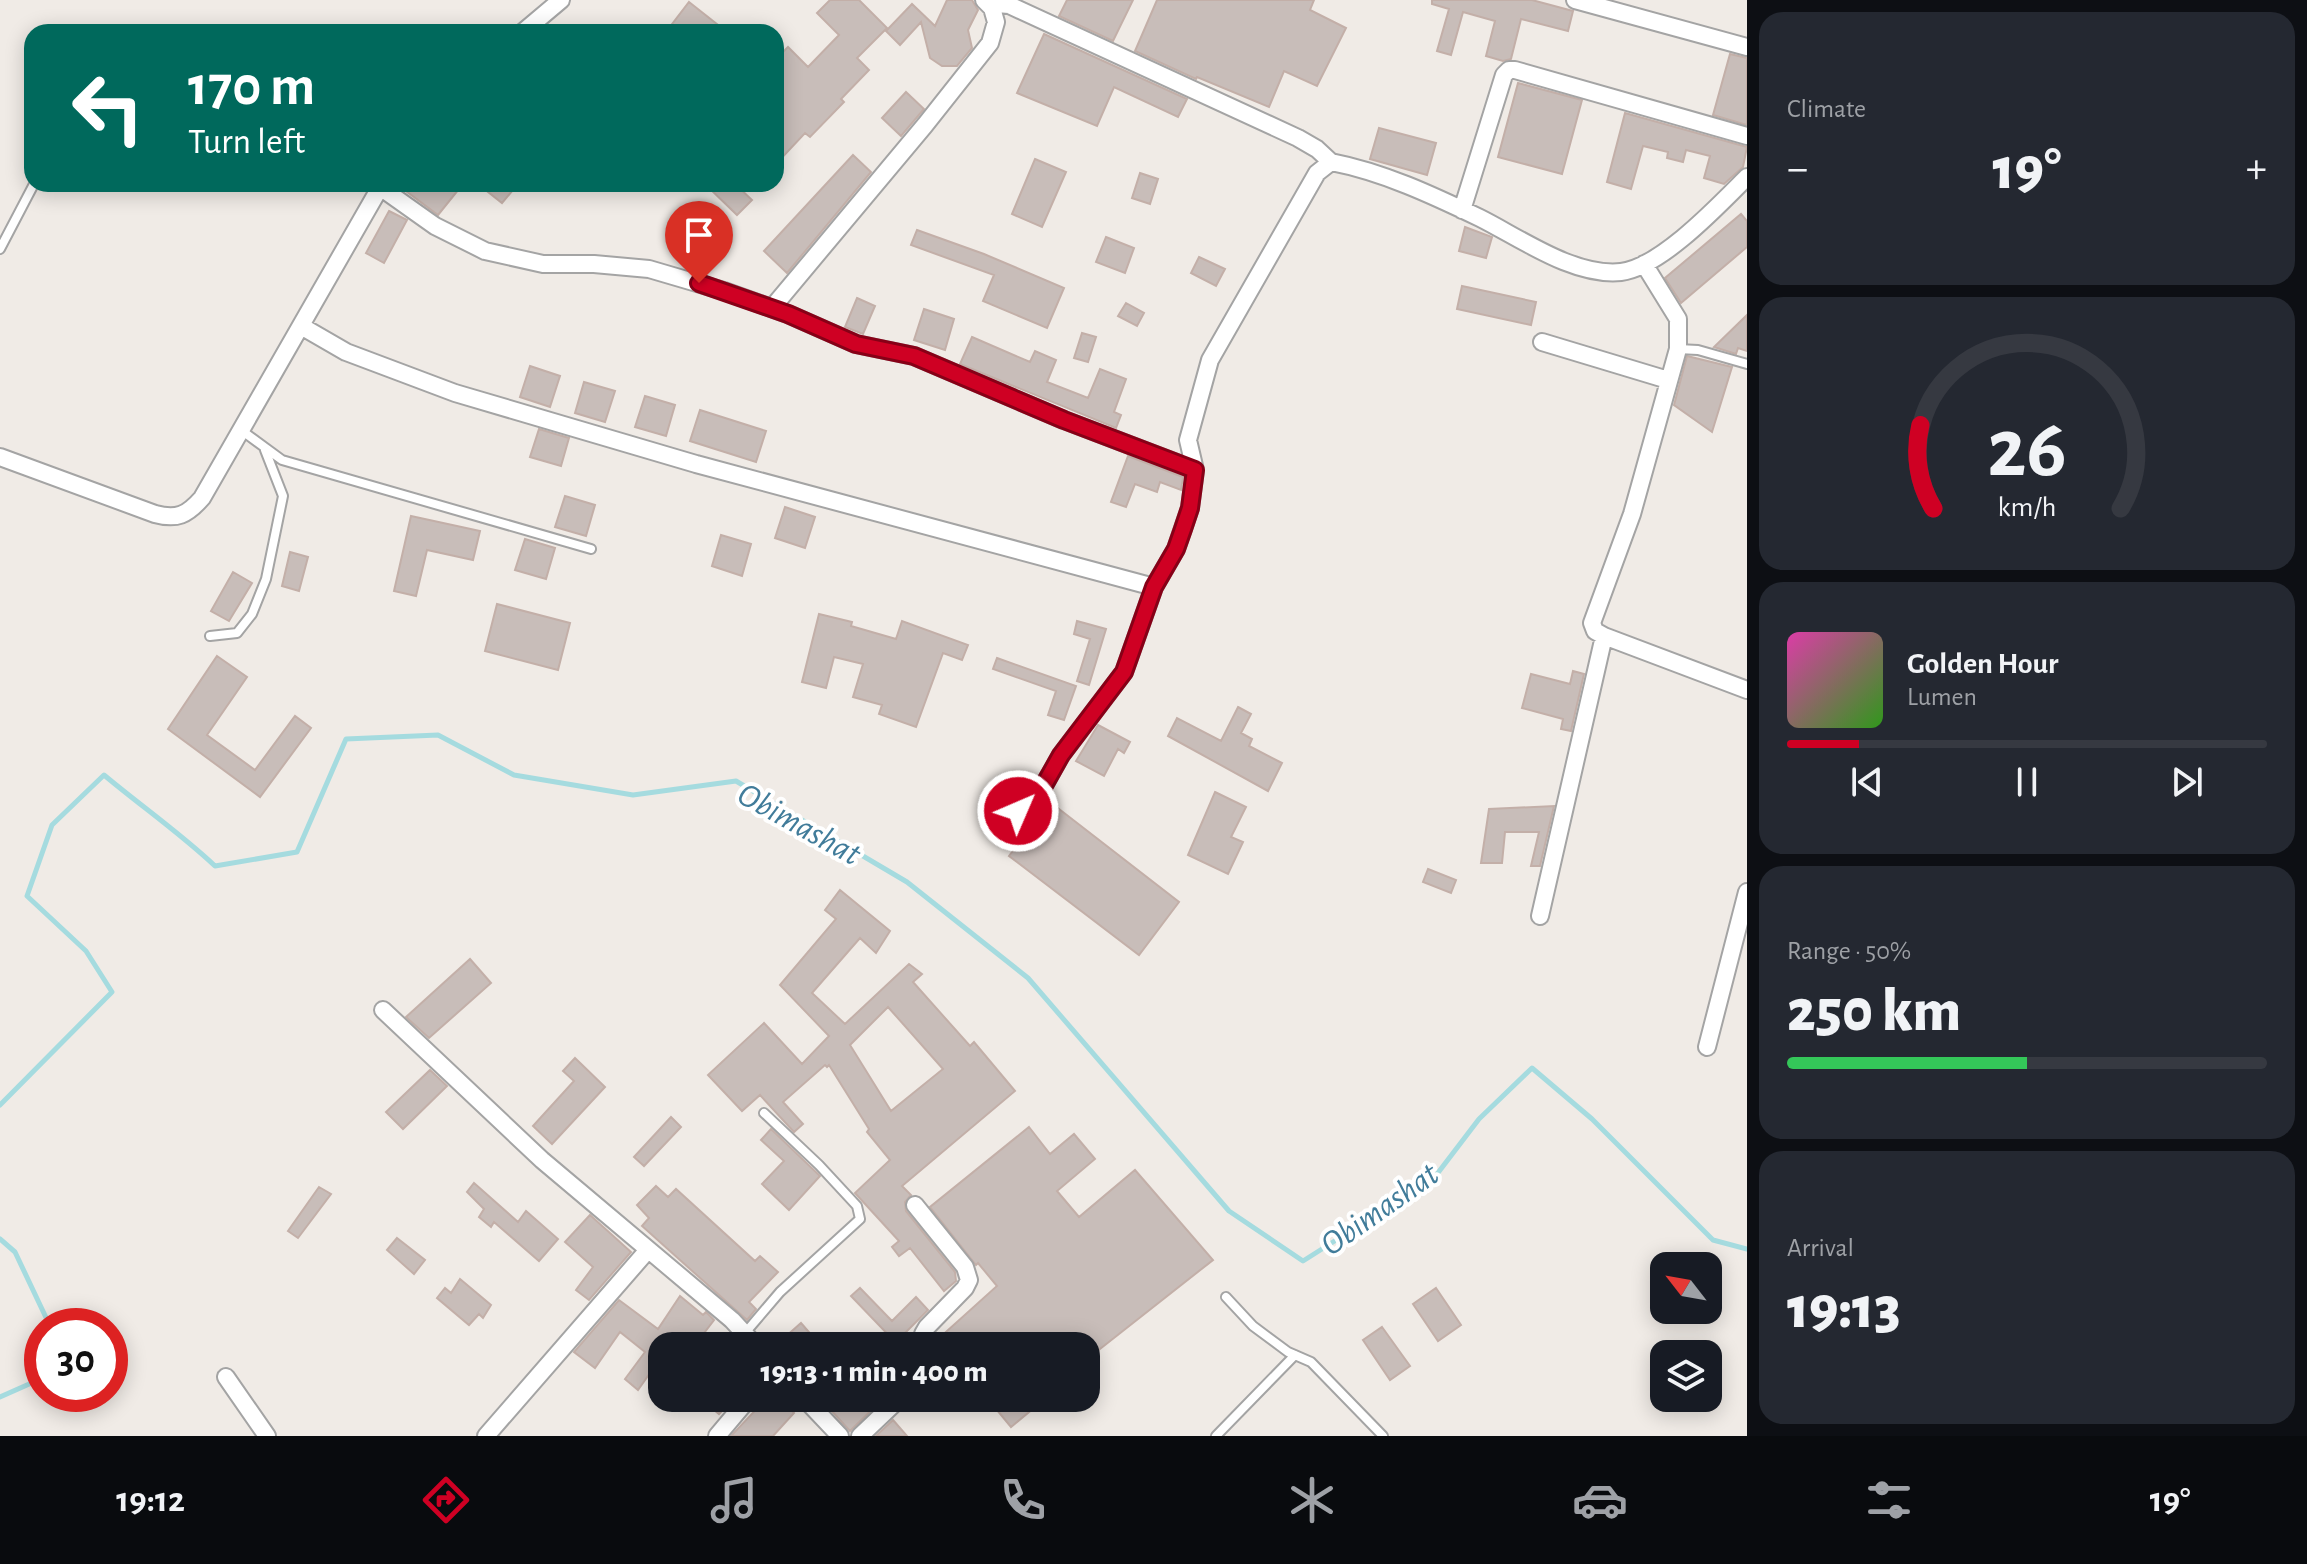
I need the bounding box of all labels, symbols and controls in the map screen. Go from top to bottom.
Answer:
icon: left [56,56,160,160]
text: 170 m [188,59,315,115]
text: Climate [1787,96,1866,122]
text: Turn left [188,124,305,160]
text: 19° [1993,140,2061,200]
text: − [1787,147,1808,191]
text: + [2246,147,2267,191]
pin [665,201,733,283]
icon: arrive [677,213,721,257]
text: 26 [1987,408,2067,492]
text: km/h [1998,493,2056,522]
text: Golden Hour [1907,649,2059,679]
text: Lumen [1907,684,1977,710]
icon: previous [1845,760,1889,804]
icon: pause [2005,760,2049,804]
icon: next [2165,760,2209,804]
position arrow [976,769,1060,853]
water label: Obimashat [732,777,867,873]
text: Range · 50% [1787,938,1911,964]
text: 250 km [1787,982,1961,1042]
water label: Obimashat [1315,1156,1446,1262]
text: Arrival [1787,1235,1854,1261]
north arrow [1650,1252,1722,1324]
map controls [1650,1252,1722,1412]
text: 19:13 [1787,1279,1901,1339]
speed limit sign: 30 [24,1308,128,1412]
button: layers [1650,1340,1722,1412]
text: 19:13 · 1 min · 400 m [761,1357,987,1387]
icon: directions [418,1472,474,1528]
icon: music [706,1472,762,1528]
icon: phone [995,1472,1051,1528]
icon: climate [1284,1472,1340,1528]
icon: car [1572,1472,1628,1528]
icon: filters [1861,1472,1917,1528]
text: 19:12 [116,1482,185,1518]
text: 19° [2150,1482,2191,1518]

